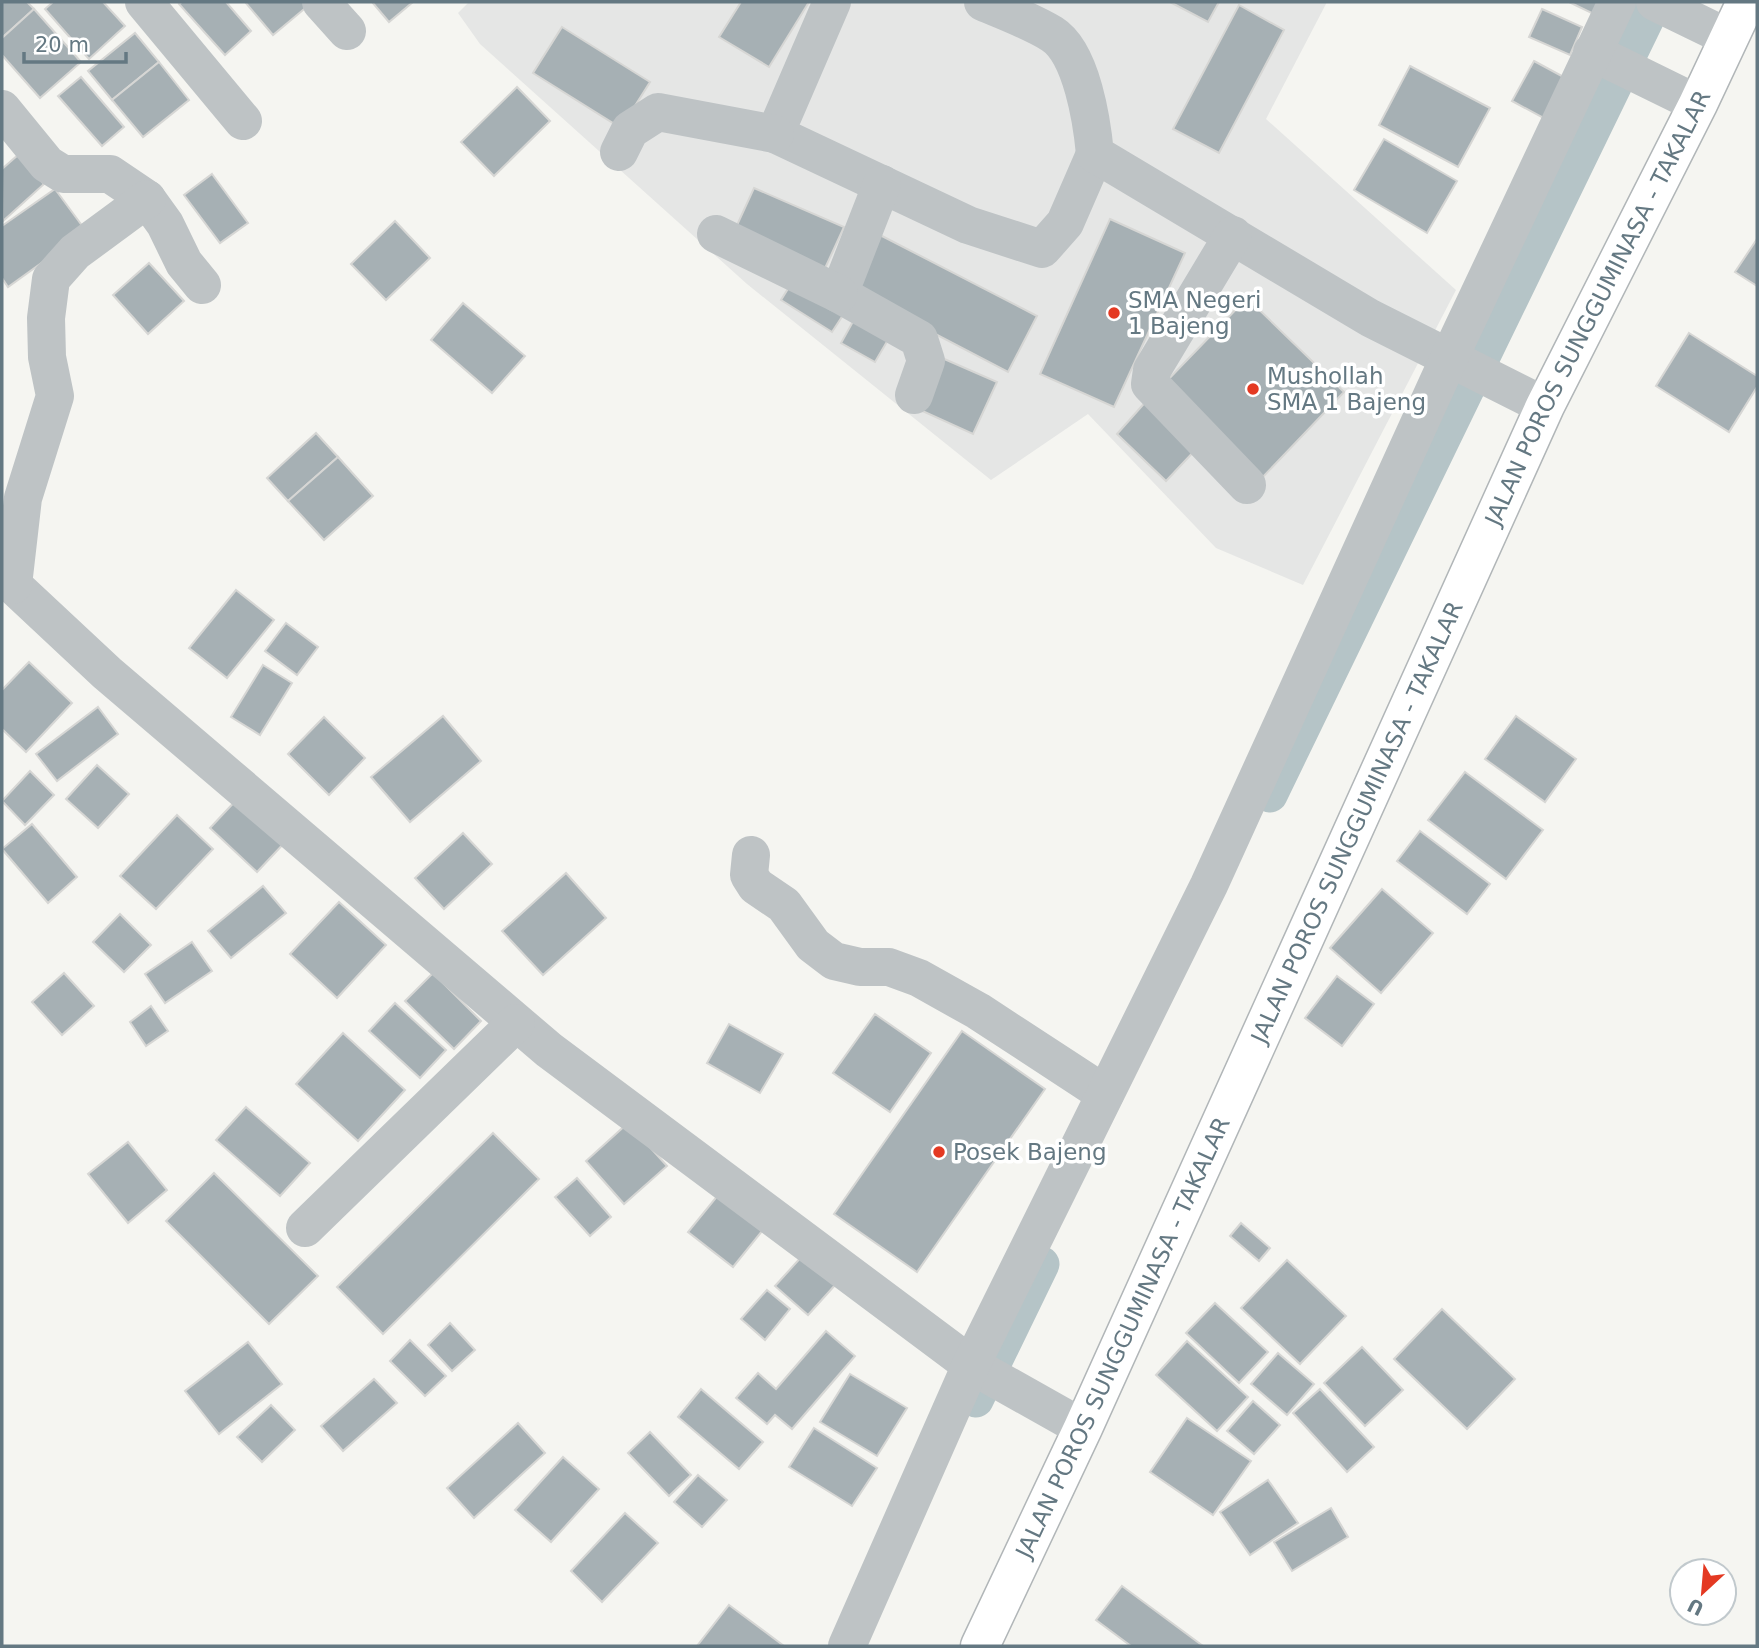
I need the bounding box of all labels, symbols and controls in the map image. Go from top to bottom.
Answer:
scale bar [24,21,126,65]
text: 20 m [35,33,89,57]
street label: JALAN POROS SUNGGUMINASA - TAKALAR [1479,86,1716,531]
place label: SMA Negeri 1 Bajeng [1128,287,1261,339]
marker: SMA Negeri 1 Bajeng [1106,305,1122,321]
place label: Mushollah SMA 1 Bajeng [1267,363,1426,415]
marker: Mushollah SMA 1 Bajeng [1245,381,1261,397]
street label: JALAN POROS SUNGGUMINASA - TAKALAR [1245,597,1468,1049]
street label: JALAN POROS SUNGGUMINASA - TAKALAR [1010,1113,1235,1564]
place label: Posek Bajeng [953,1139,1106,1165]
marker: Posek Bajeng [931,1144,947,1160]
north arrow [1668,1557,1738,1627]
text: U [1684,1594,1707,1621]

